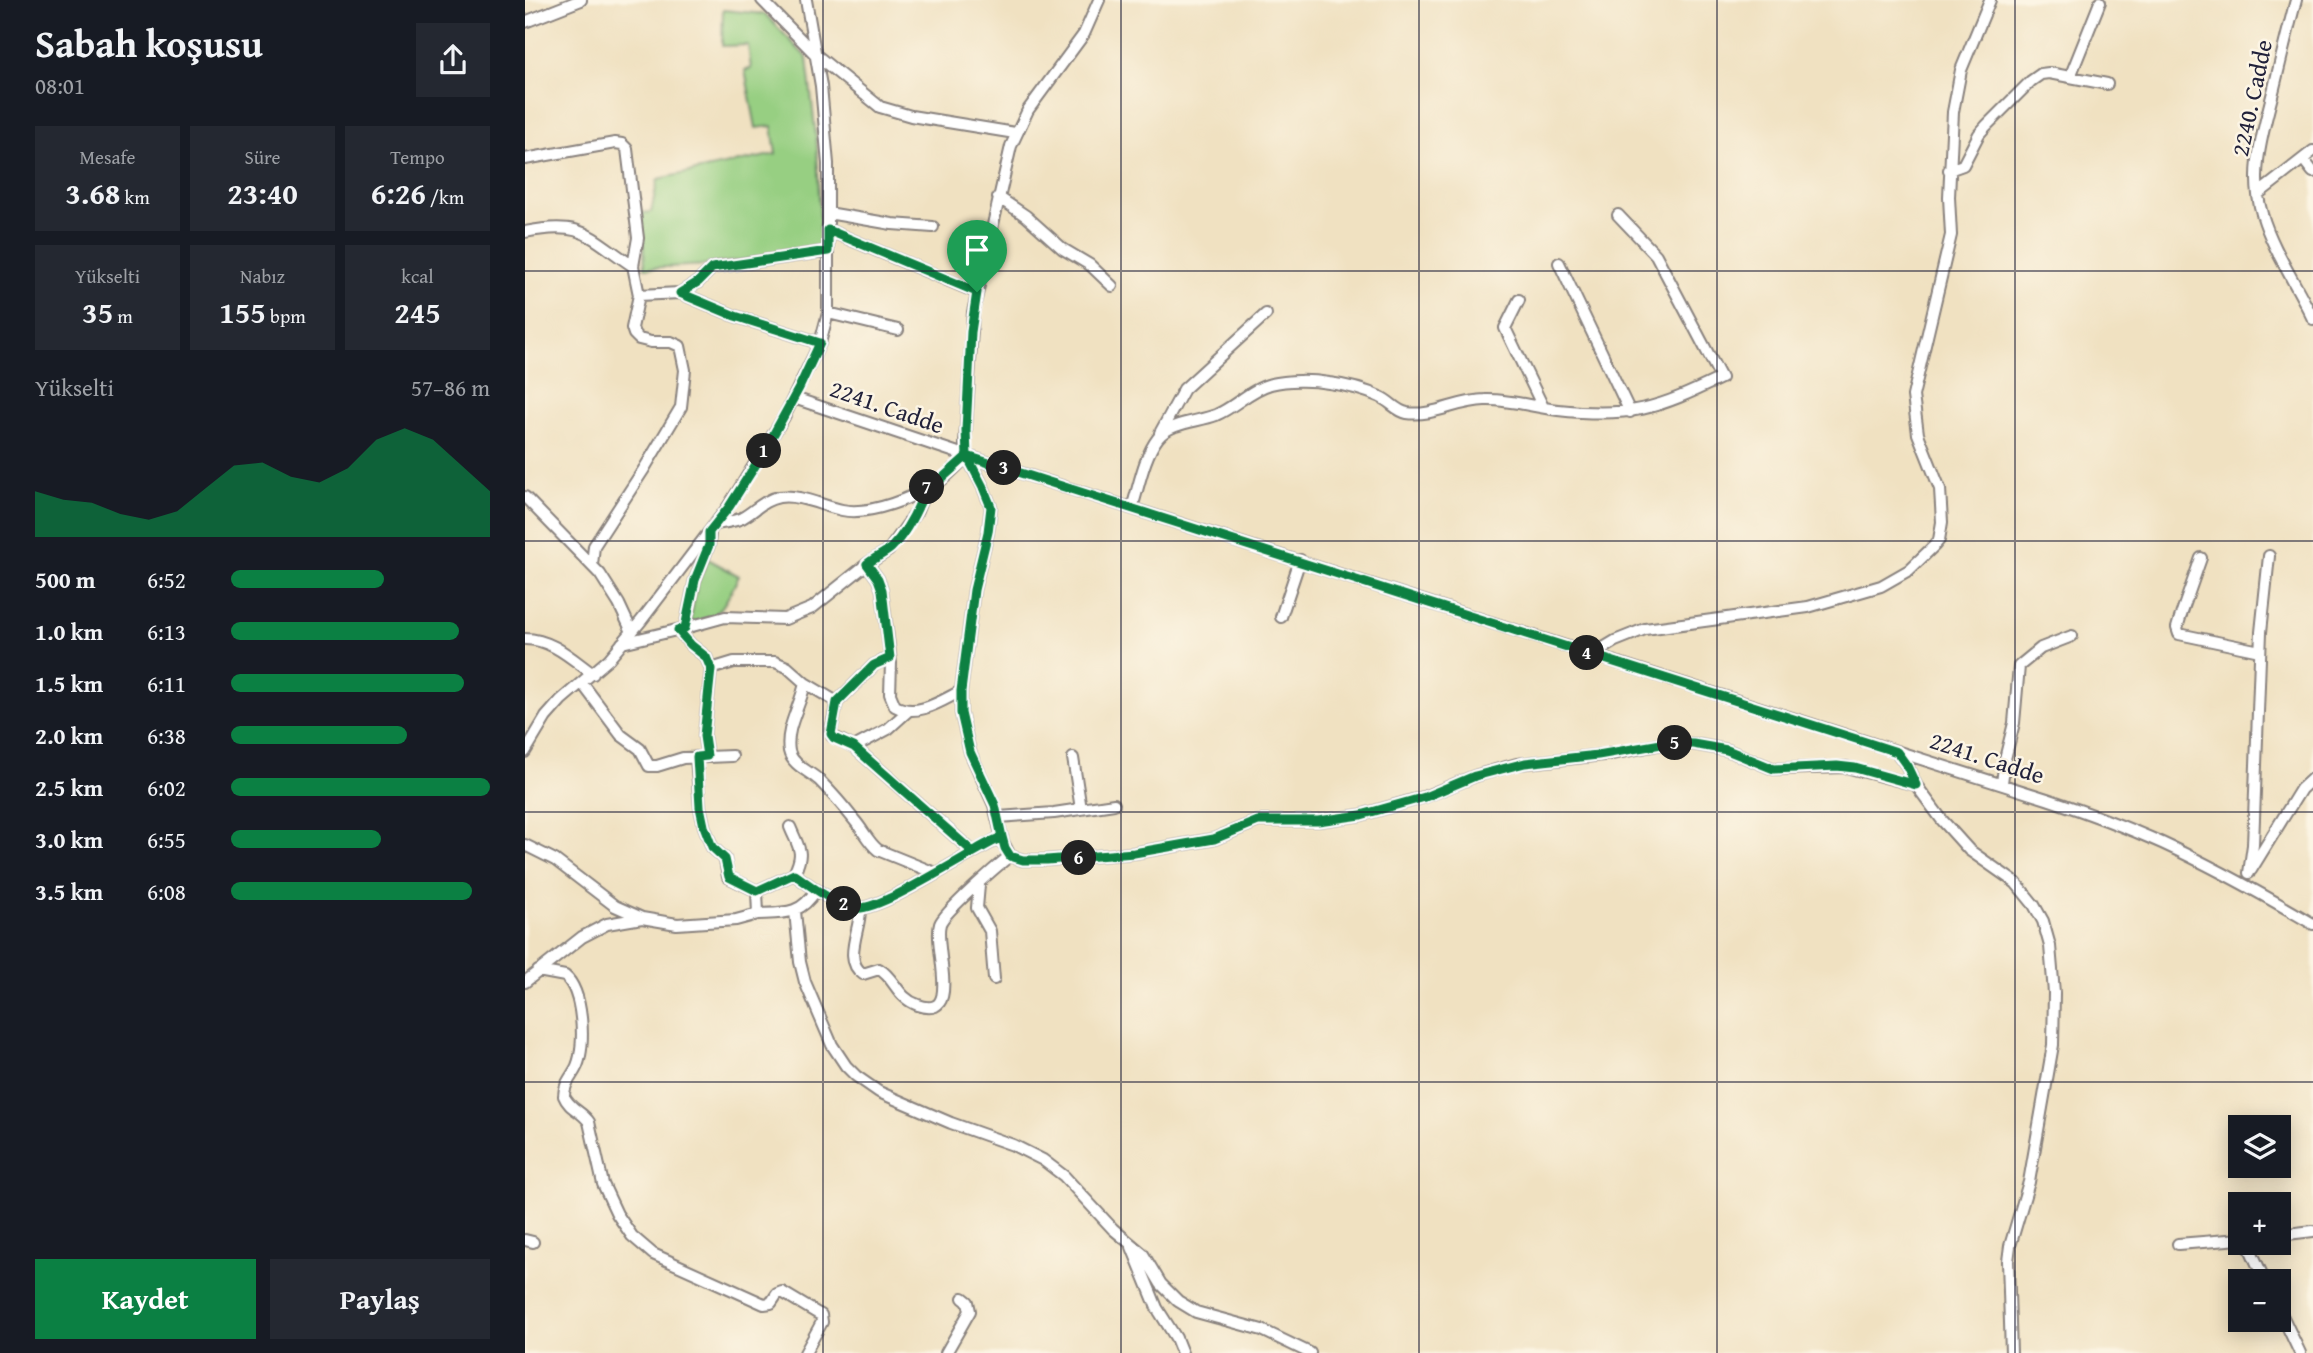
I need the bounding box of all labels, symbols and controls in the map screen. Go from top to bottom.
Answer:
text: Sabah koşusu [35,15,263,71]
button: share [416,23,490,97]
street label: 2240. Cadde [2222,36,2281,160]
text: 08:01 [35,69,85,102]
text: Mesafe [79,143,136,171]
text: Süre [244,143,281,171]
text: Tempo [390,143,445,171]
text: 3.68 [65,171,120,215]
text: 23:40 [227,171,298,215]
text: 6:26 [371,171,426,215]
text: km [120,183,150,211]
text: /km [426,183,464,211]
pin [947,220,1007,292]
icon: arrive [958,231,996,269]
text: Yükselti [75,262,140,290]
text: Nabız [240,262,285,290]
text: kcal [401,262,434,290]
text: 35 [82,290,113,334]
text: 155 [219,290,266,334]
text: 245 [394,290,441,334]
text: m [113,302,133,330]
text: bpm [266,302,306,330]
text: Yükselti [35,371,114,404]
text: 57–86 m [411,371,490,404]
street label: 2241. Cadde [825,371,949,442]
pin: 1 [747,434,781,468]
text: 1 [759,436,768,464]
pin: 3 [987,450,1021,486]
text: 3 [999,453,1008,481]
pin: 7 [909,470,945,504]
text: 7 [922,472,931,500]
text: 500 m [35,563,96,596]
text: 6:52 [147,563,186,596]
text: 1.0 km [35,615,103,648]
text: 6:13 [147,615,186,648]
pin: 4 [1569,636,1605,670]
text: 4 [1582,638,1591,666]
text: 1.5 km [35,667,103,700]
text: 6:11 [147,667,186,700]
text: 2.0 km [35,719,103,752]
text: 6:38 [147,719,186,752]
street label: 2241. Cadde [1925,723,2049,792]
pin: 5 [1657,726,1693,760]
text: 5 [1670,728,1679,756]
text: 2.5 km [35,771,103,804]
text: 6:02 [147,771,186,804]
text: 3.0 km [35,823,103,856]
text: 6:55 [147,823,186,856]
pin: 6 [1061,840,1097,876]
text: 6 [1074,843,1083,871]
text: 3.5 km [35,875,103,908]
text: 6:08 [147,875,186,908]
pin: 2 [827,886,861,922]
text: 2 [839,889,848,917]
map controls [2228,1115,2291,1332]
button: layers [2228,1115,2291,1178]
button: + [2228,1192,2291,1255]
button: Kaydet [35,1259,256,1339]
button: Paylaş [270,1259,490,1339]
button: − [2228,1269,2291,1332]

